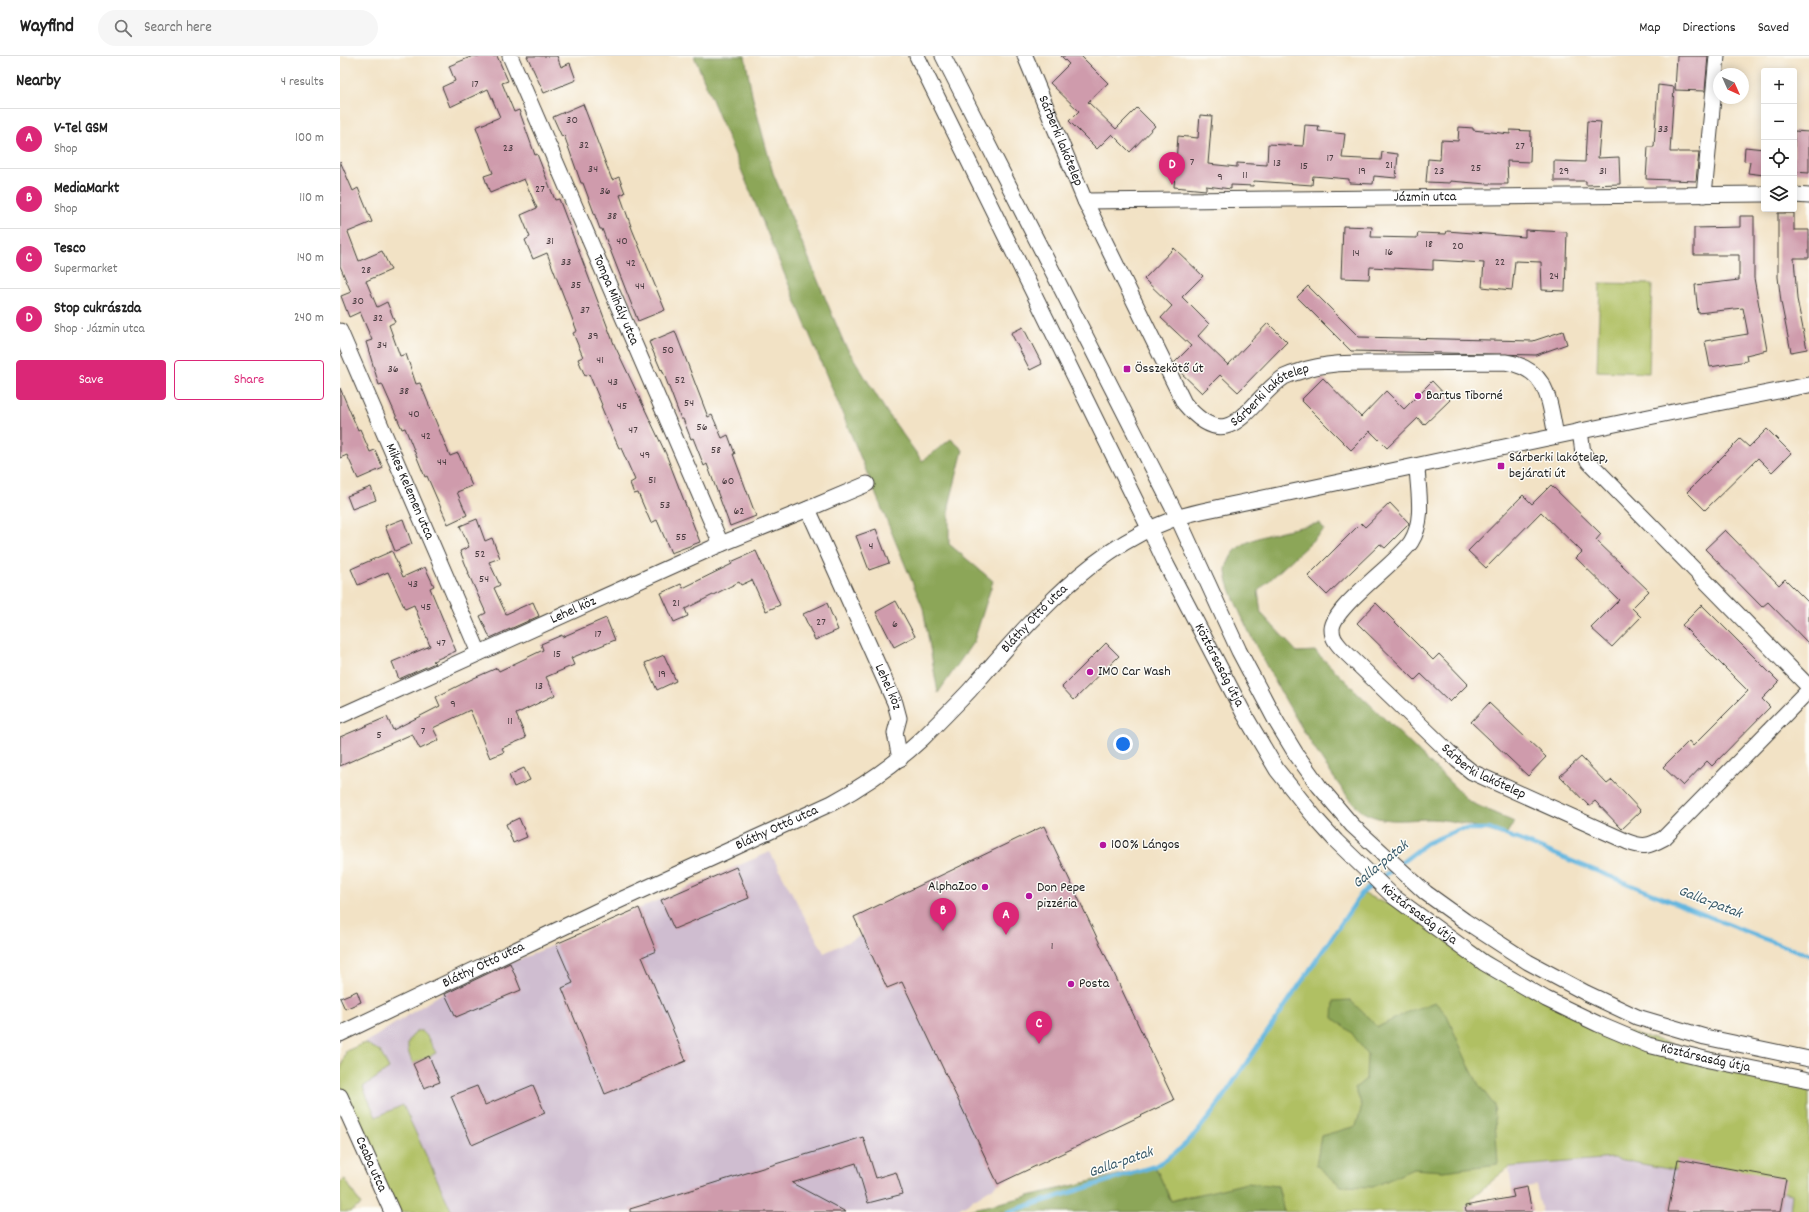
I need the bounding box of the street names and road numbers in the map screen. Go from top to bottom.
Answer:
street label: Sárberki lakótelep [1032,93,1088,189]
street label: Jázmin utca [1394,187,1457,208]
street label: Tompa Mihály utca [587,252,644,349]
street label: Sárberki lakótelep [1227,359,1312,433]
street label: Mikes Kelemen utca [380,440,439,543]
street label: Bláthy Ottó utca [997,580,1073,658]
street label: Lehel köz [547,591,600,630]
street label: Köztársaság útja [1189,620,1249,711]
street label: Lehel köz [869,661,907,713]
street label: Sárberki lakótelep [1436,739,1529,805]
street label: Bláthy Ottó utca [732,800,822,856]
street label: Köztársaság útja [1376,879,1462,950]
street label: Bláthy Ottó utca [439,937,528,994]
street label: Köztársaság útja [1658,1038,1753,1078]
street label: Csaba utca [350,1134,392,1196]

